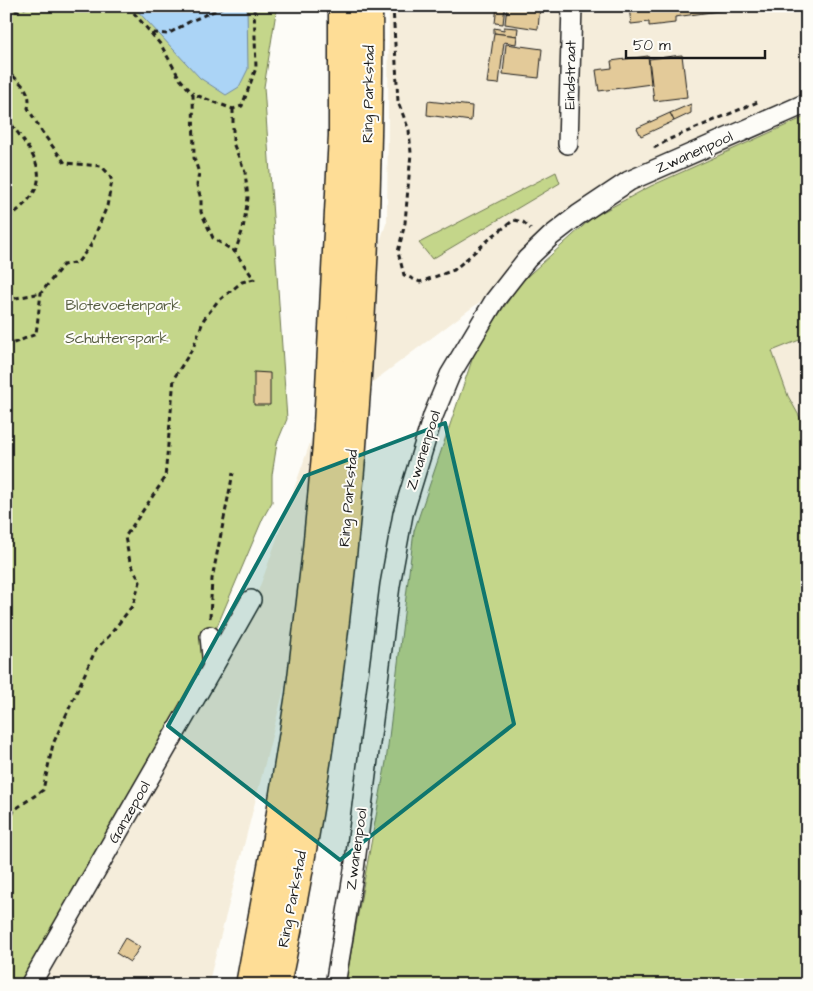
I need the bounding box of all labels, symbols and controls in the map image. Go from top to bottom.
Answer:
scale bar [626,28,764,60]
text: 50 m [633,35,671,56]
street label: Eindstraat [559,40,582,110]
street label: Ring Parkstad [357,45,381,143]
street label: Zwanenpool [652,126,736,179]
park label: Blotevoetenpark [65,295,181,316]
park label: Schutterspark [65,328,169,349]
street label: Zwanenpool [401,408,446,493]
street label: Ring Parkstad [334,448,364,548]
street label: Ganzepool [103,777,156,847]
street label: Zwanenpool [340,807,373,891]
street label: Ring Parkstad [273,849,313,949]

